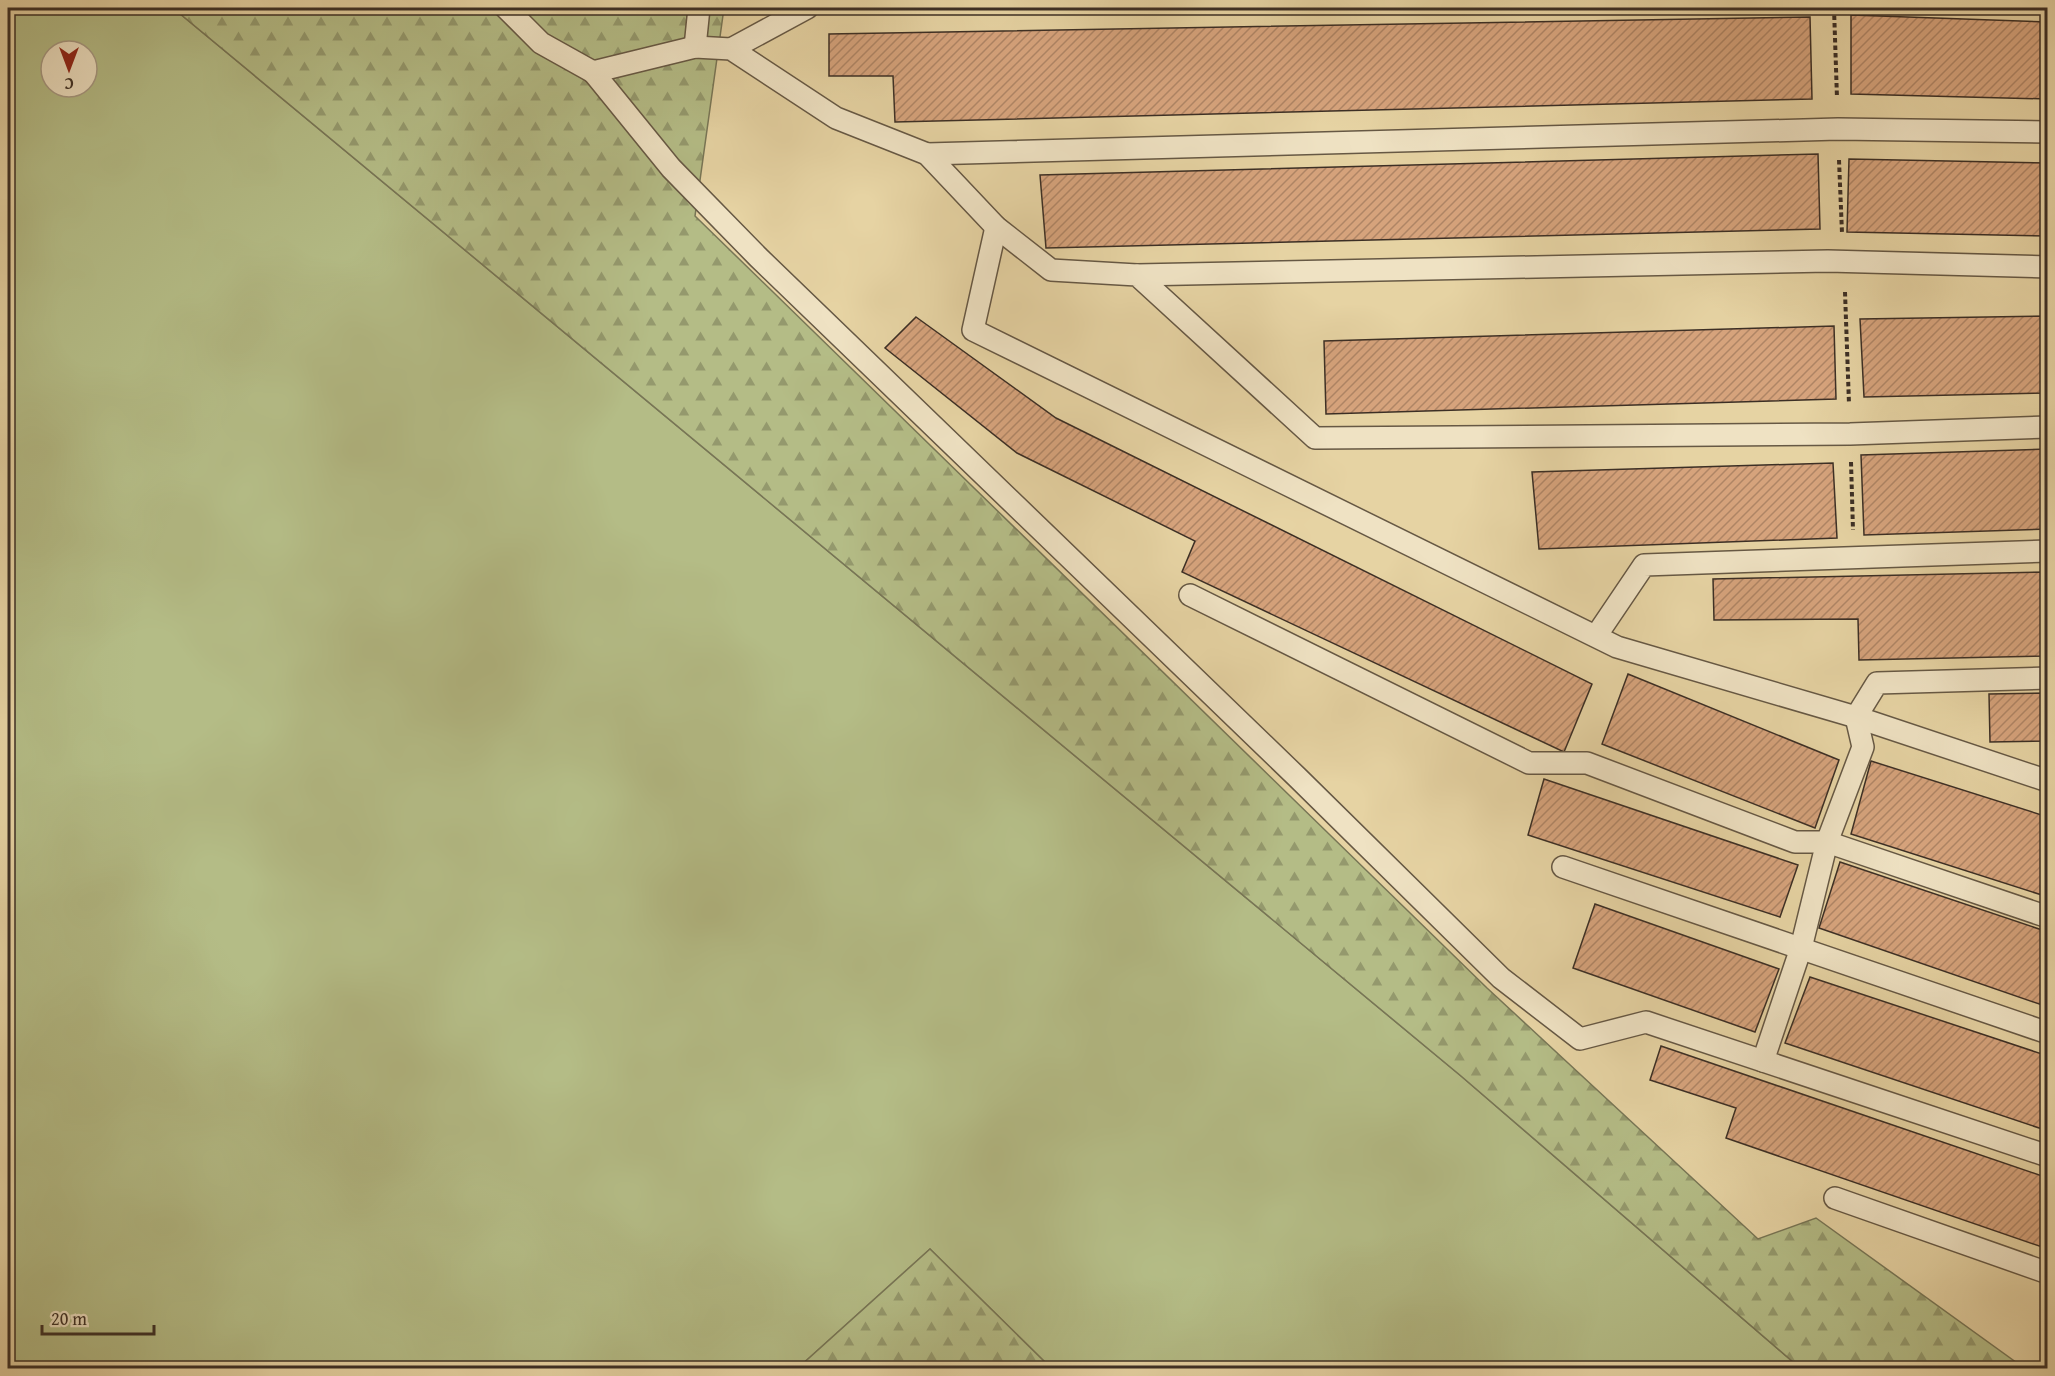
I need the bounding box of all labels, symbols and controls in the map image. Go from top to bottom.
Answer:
north arrow [39,39,99,99]
text: С [64,72,74,96]
scale bar [42,1298,154,1336]
text: 20 m [51,1305,87,1332]

